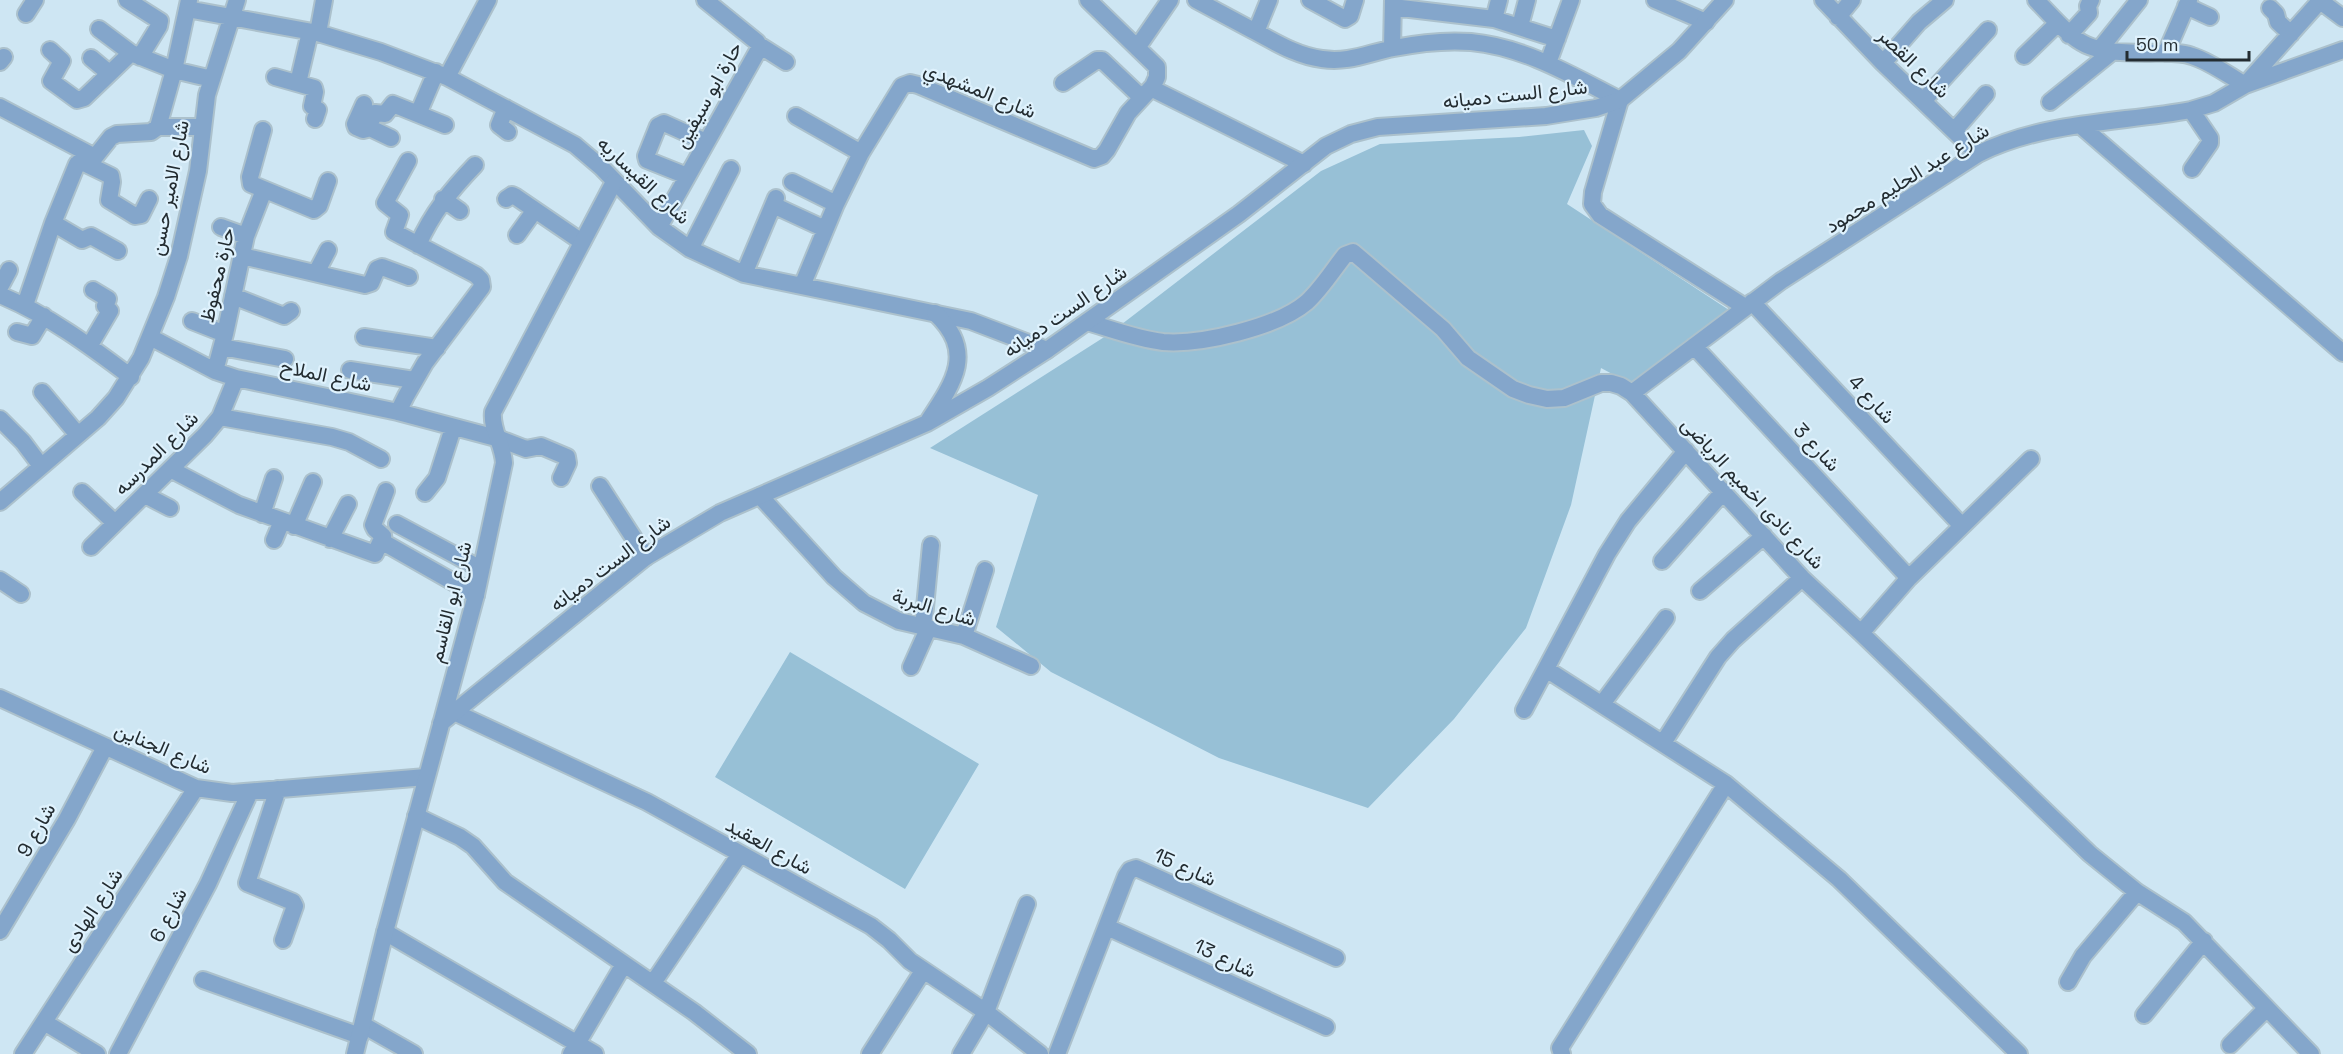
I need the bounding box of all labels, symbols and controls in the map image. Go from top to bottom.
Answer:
street label: شارع القصر [1871,21,1956,105]
scale bar [2127,24,2248,62]
text: 50 m [2136,33,2178,56]
street label: حارة ابو سيفين [668,37,748,153]
street label: شارع المشهدي [919,56,1040,128]
street label: شارع الست دميانه [1441,73,1589,116]
street label: شارع عبد الحليم محمود [1820,117,1994,240]
street label: شارع الامير حسن [143,118,196,258]
street label: شارع القيساريه [591,130,696,231]
street label: حارة محفوظ [193,225,241,325]
street label: شارع الست دميانه [998,259,1132,364]
street label: شارع الملاح [278,353,374,398]
street label: شارع 4 [1842,369,1901,430]
street label: شارع المدرسه [108,405,205,502]
street label: شارع نادى اخميم الرياضى [1675,411,1830,575]
street label: شارع 3 [1787,417,1846,478]
street label: شارع الست دميانه [544,509,676,618]
street label: شارع ابو القاسم [422,539,479,666]
street label: شارع البربة [889,582,979,633]
street label: شارع الجناين [110,716,215,781]
street label: شارع 9 [11,798,62,862]
street label: شارع العقيد [721,812,817,881]
street label: شارع 15 [1149,842,1220,893]
street label: شارع الهادى [55,863,130,957]
street label: شارع 6 [143,883,194,947]
street label: شارع 13 [1189,932,1260,985]

